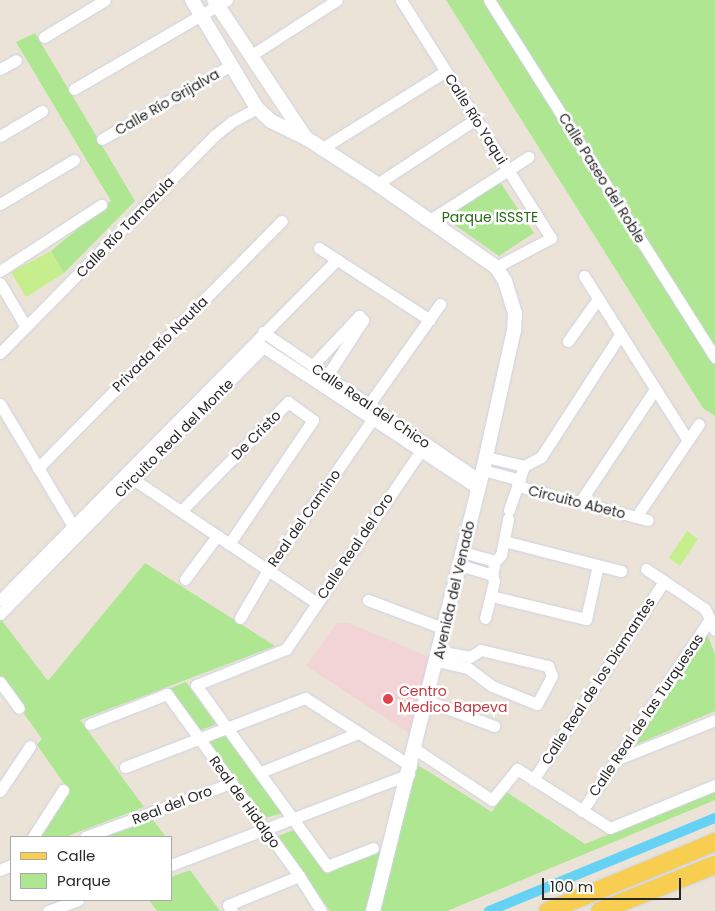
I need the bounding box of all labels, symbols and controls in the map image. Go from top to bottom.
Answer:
street label: Calle Río Grijalva [112,65,222,139]
street label: Calle Río Yaqui [441,71,511,167]
street label: Calle Paseo del Roble [555,110,649,246]
street label: Calle Río Tamazula [73,173,177,281]
park label: Parque ISSSTE [442,209,538,225]
street label: Privada Río Nautla [109,293,211,395]
street label: Calle Real del Chico [309,360,433,452]
street label: Circuito Real del Monte [111,375,237,501]
street label: De Cristo [228,407,284,463]
street label: Real del Camino [264,466,344,570]
street label: Circuito Abeto [527,482,627,522]
street label: Calle Real del Oro [313,490,397,602]
street label: Avenida del Venado [430,519,478,661]
street label: Calle Real de los Diamantes [538,594,658,768]
street label: Calle Real de las Turquesas [585,631,707,799]
place label: Centro Medico Bapeva [399,683,507,716]
marker: Centro Medico Bapeva [381,692,395,706]
street label: Real de Hidalgo [206,753,284,851]
street label: Real del Oro [130,782,214,828]
legend [10,836,172,901]
text: Calle [57,845,95,866]
scale bar [545,868,684,900]
text: Parque [57,870,110,891]
text: 100 m [550,876,593,897]

